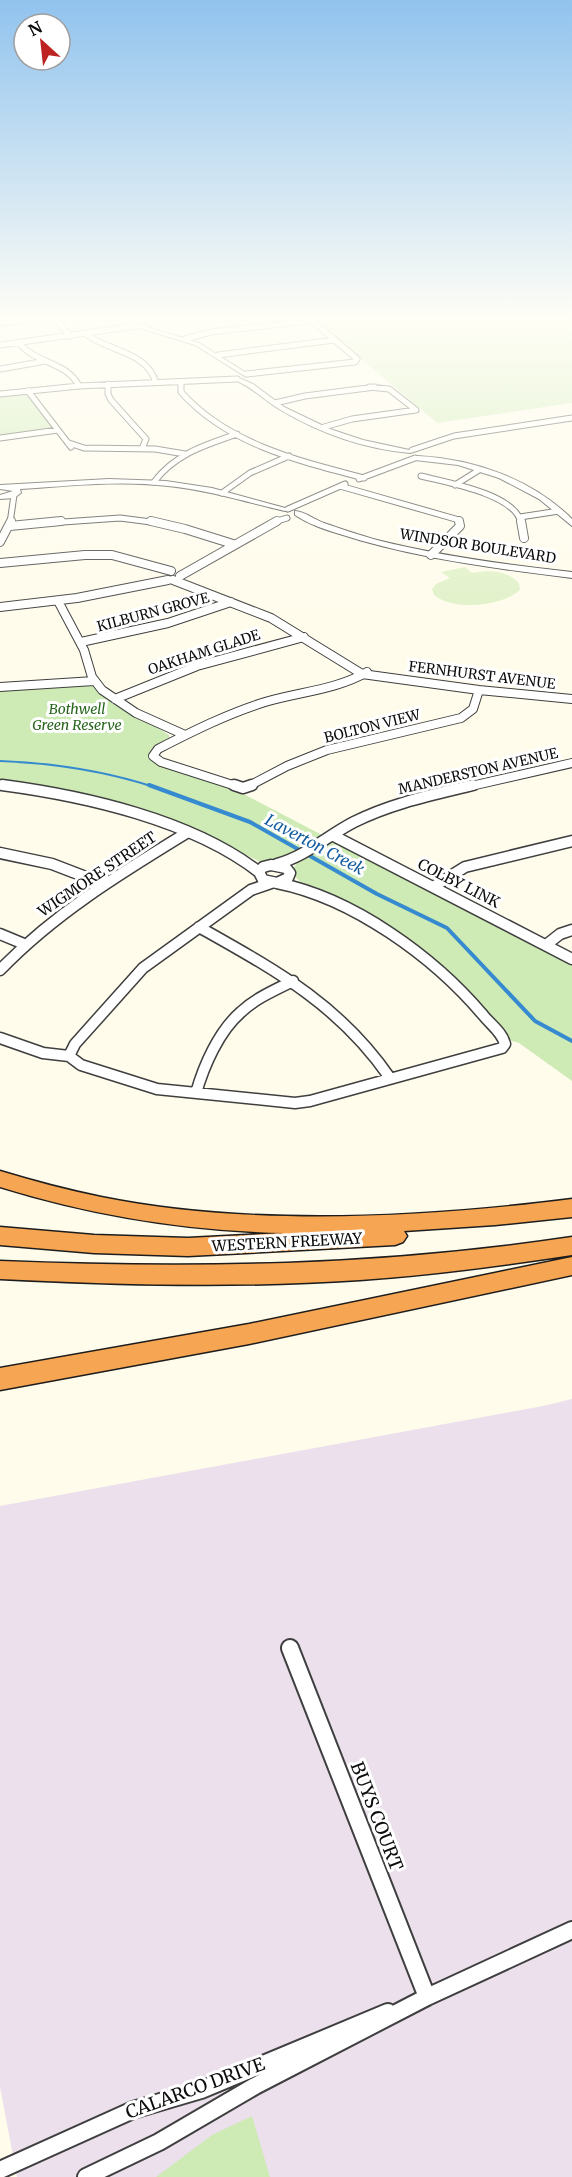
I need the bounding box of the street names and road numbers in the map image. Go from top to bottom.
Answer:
street label: WINDSOR BOULEVARD [398,525,558,567]
street label: KILBURN GROVE [95,588,211,636]
street label: OAKHAM GLADE [146,625,262,679]
street label: FERNHURST AVENUE [408,657,557,693]
street label: BOLTON VIEW [322,705,423,747]
street label: MANDERSTON AVENUE [396,744,560,798]
street label: WIGMORE STREET [33,827,160,921]
street label: COLBY LINK [415,854,503,912]
street label: WESTERN FREEWAY [210,1229,363,1255]
street label: BUYS COURT [346,1758,408,1874]
street label: CALARCO DRIVE [122,2052,268,2124]

